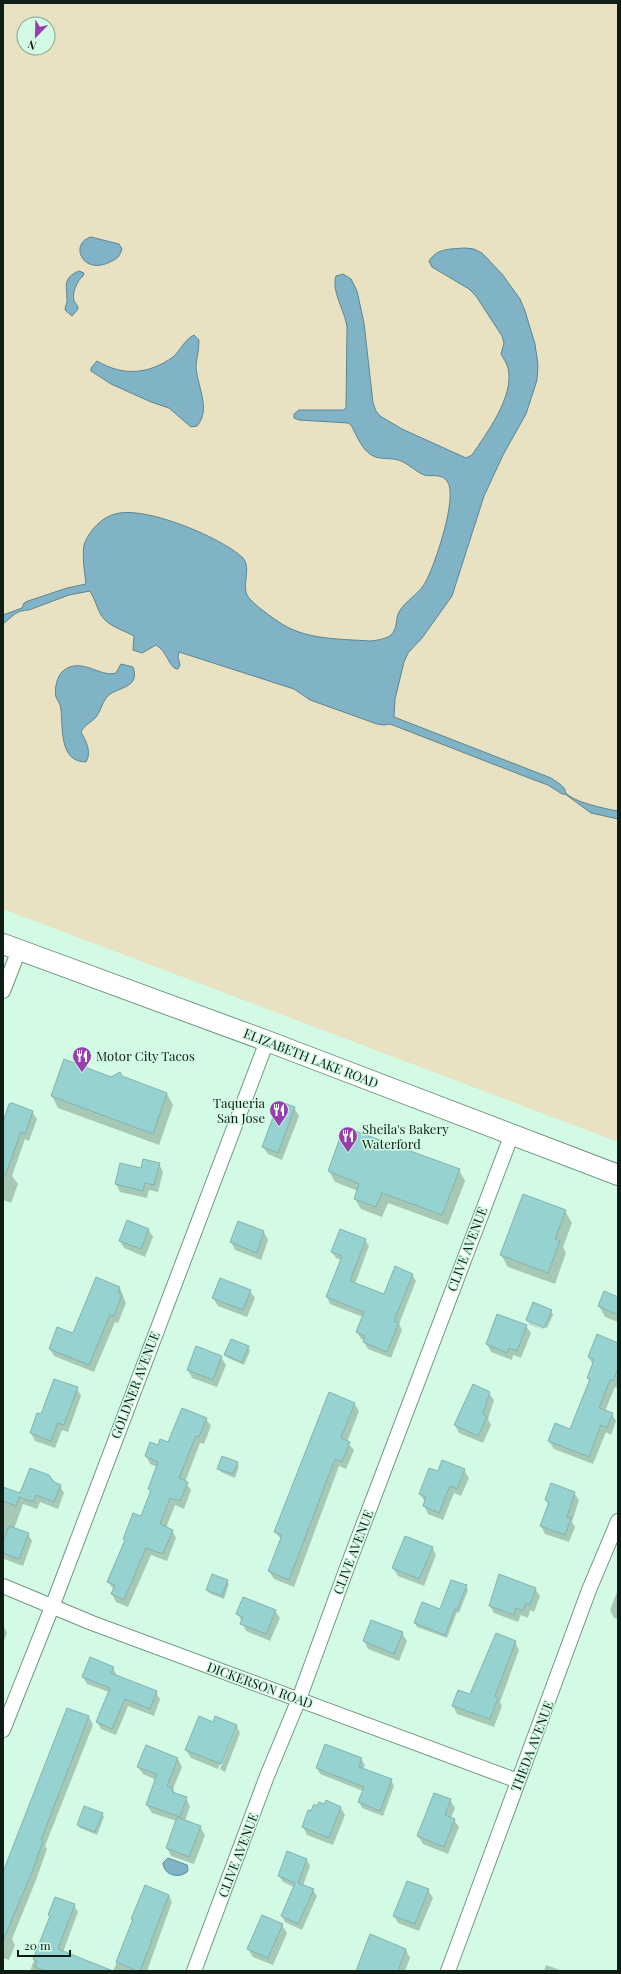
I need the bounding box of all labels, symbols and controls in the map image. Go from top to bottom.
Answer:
north arrow [16,16,56,56]
text: N [25,37,38,54]
street label: ELIZABETH LAKE ROAD [241,1024,381,1091]
restaurant icon: Motor City Tacos [71,1045,93,1073]
place label: Motor City Tacos [96,1047,195,1064]
place label: Taqueria San Jose [213,1094,266,1126]
restaurant icon: Taqueria San Jose [268,1099,290,1127]
place label: Sheila's Bakery Waterford [361,1120,449,1152]
restaurant icon: Sheila's Bakery Waterford [337,1125,359,1153]
street label: CLIVE AVENUE [443,1204,491,1294]
street label: GOLDNER AVENUE [106,1329,163,1441]
street label: CLIVE AVENUE [329,1507,377,1597]
street label: DICKERSON ROAD [205,1657,315,1712]
street label: THEDA AVENUE [506,1698,557,1793]
street label: CLIVE AVENUE [214,1810,262,1900]
scale bar [18,1932,70,1958]
text: 20 m [24,1937,51,1953]

